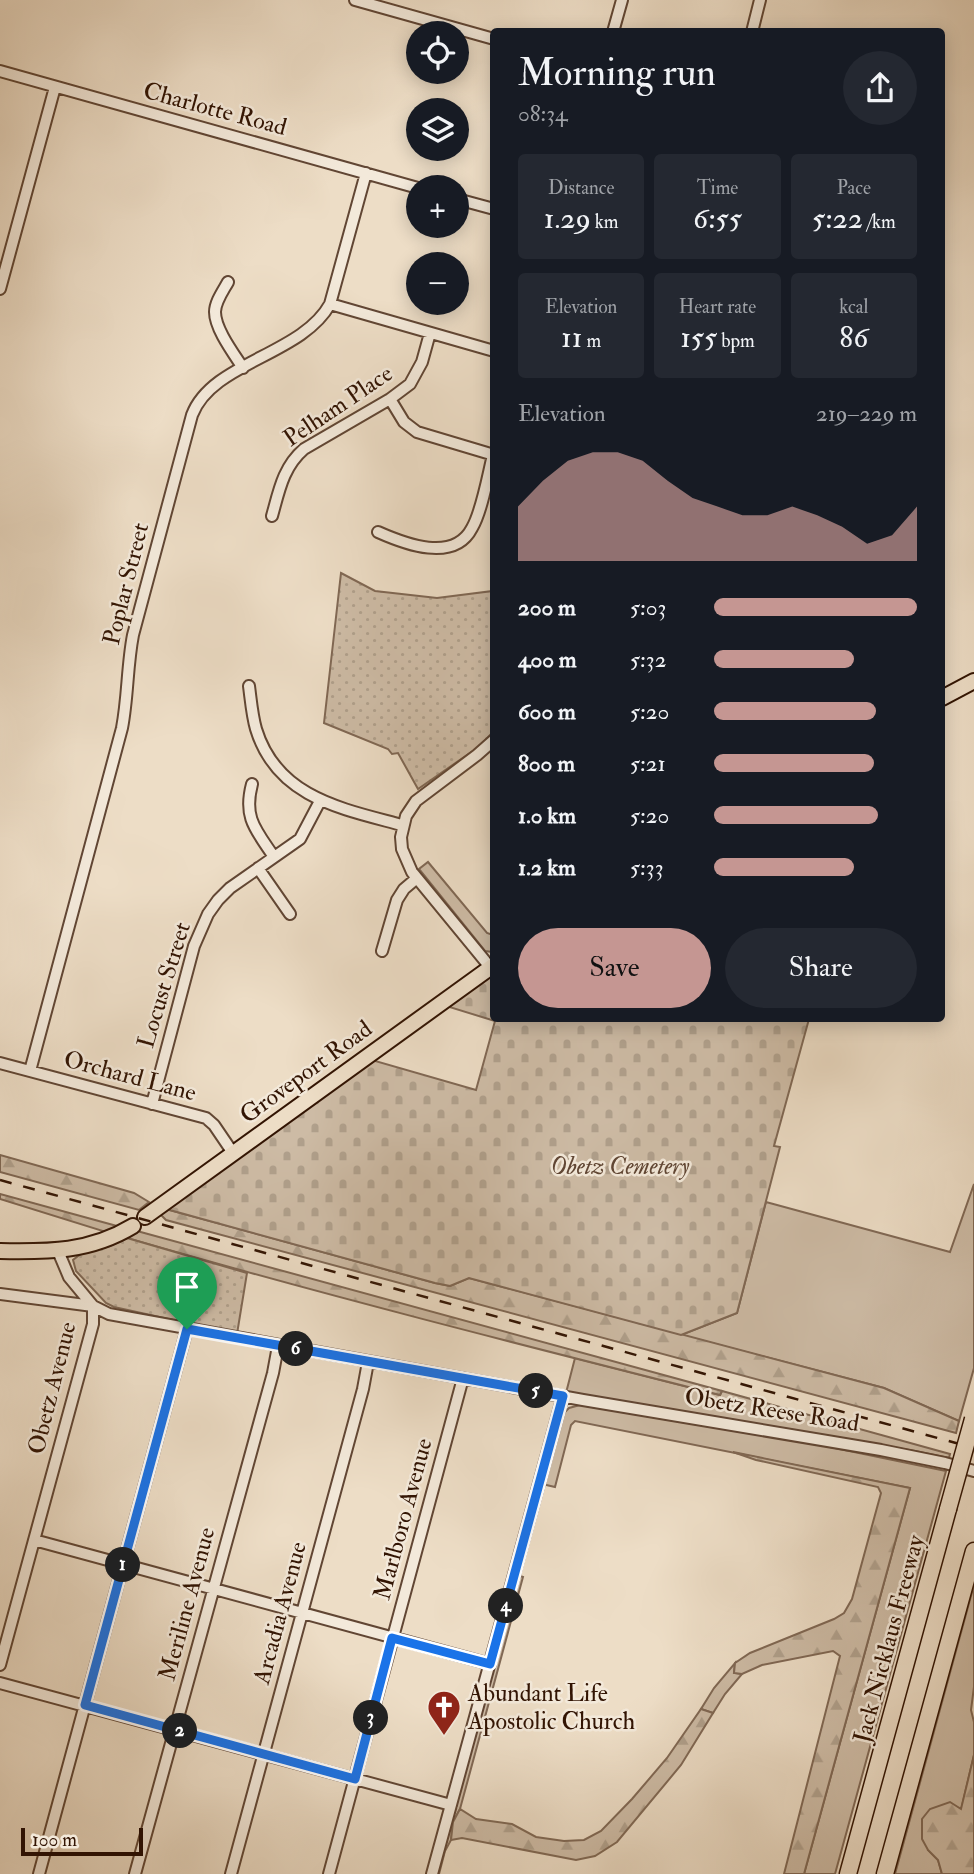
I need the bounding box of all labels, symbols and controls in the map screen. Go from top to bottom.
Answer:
map controls [406,21,469,315]
button: locate [406,21,469,84]
text: Morning run [518,49,716,97]
button: share [843,51,917,125]
street label: Charlotte Road [140,75,290,143]
button: layers [406,98,469,161]
text: 08:34 [518,99,567,128]
button: + [406,175,469,238]
text: Distance [548,176,614,200]
text: Time [697,176,738,200]
text: Pace [837,176,871,200]
text: 1.29 [544,200,591,237]
text: 6:55 [693,200,742,237]
text: 5:22 [812,200,863,237]
text: km [591,210,619,234]
text: /km [863,210,896,234]
button: − [406,252,469,315]
text: Elevation [545,295,617,319]
text: Heart rate [679,295,756,319]
text: kcal [839,295,868,319]
text: 11 [561,319,583,356]
text: 155 [680,319,717,356]
text: 86 [839,319,868,356]
text: m [583,329,601,353]
text: bpm [717,329,755,353]
street label: Pelham Place [277,358,399,454]
text: Elevation [518,399,606,428]
text: 219–229 m [816,399,917,428]
street label: Poplar Street [96,520,156,648]
text: 200 m [518,593,576,622]
text: 5:03 [630,593,666,622]
text: 400 m [518,645,577,674]
text: 5:32 [630,645,666,674]
text: 600 m [518,697,576,726]
text: 5:20 [630,697,669,726]
text: 800 m [518,749,575,778]
text: 5:21 [630,749,666,778]
text: 1.0 km [518,801,576,830]
text: 5:20 [630,801,669,830]
text: 1.2 km [518,853,576,882]
text: 5:33 [630,853,663,882]
street label: Locust Street [130,918,198,1052]
button: Save [518,928,711,1008]
button: Share [725,928,917,1008]
street label: Groveport Road [234,1013,378,1130]
street label: Orchard Lane [60,1043,200,1109]
park label: Obetz Cemetery [551,1151,690,1182]
pin [157,1257,217,1329]
icon: arrive [168,1268,206,1306]
street label: Obetz Avenue [21,1319,83,1457]
pin: 6 [278,1332,314,1366]
text: 6 [291,1336,300,1360]
pin: 5 [518,1374,554,1408]
text: 5 [531,1378,540,1402]
street label: Obetz Reese Road [682,1381,862,1439]
street label: Marlboro Avenue [367,1435,439,1603]
street label: Meriline Avenue [152,1524,222,1684]
street label: Jack Nicklaus Freeway [846,1531,932,1747]
street label: Arcadia Avenue [246,1538,314,1689]
pin: 1 [106,1548,140,1582]
text: 1 [119,1552,126,1576]
pin: 4 [489,1588,524,1624]
text: 4 [500,1593,511,1617]
place label: Abundant Life Apostolic Church [467,1678,635,1737]
church icon: Abundant Life Apostolic Church [425,1688,463,1737]
pin: 3 [354,1700,388,1736]
text: 3 [367,1705,374,1729]
pin: 2 [162,1714,198,1748]
text: 2 [175,1718,184,1742]
scale bar [21,1825,144,1857]
text: 100 m [32,1828,77,1852]

